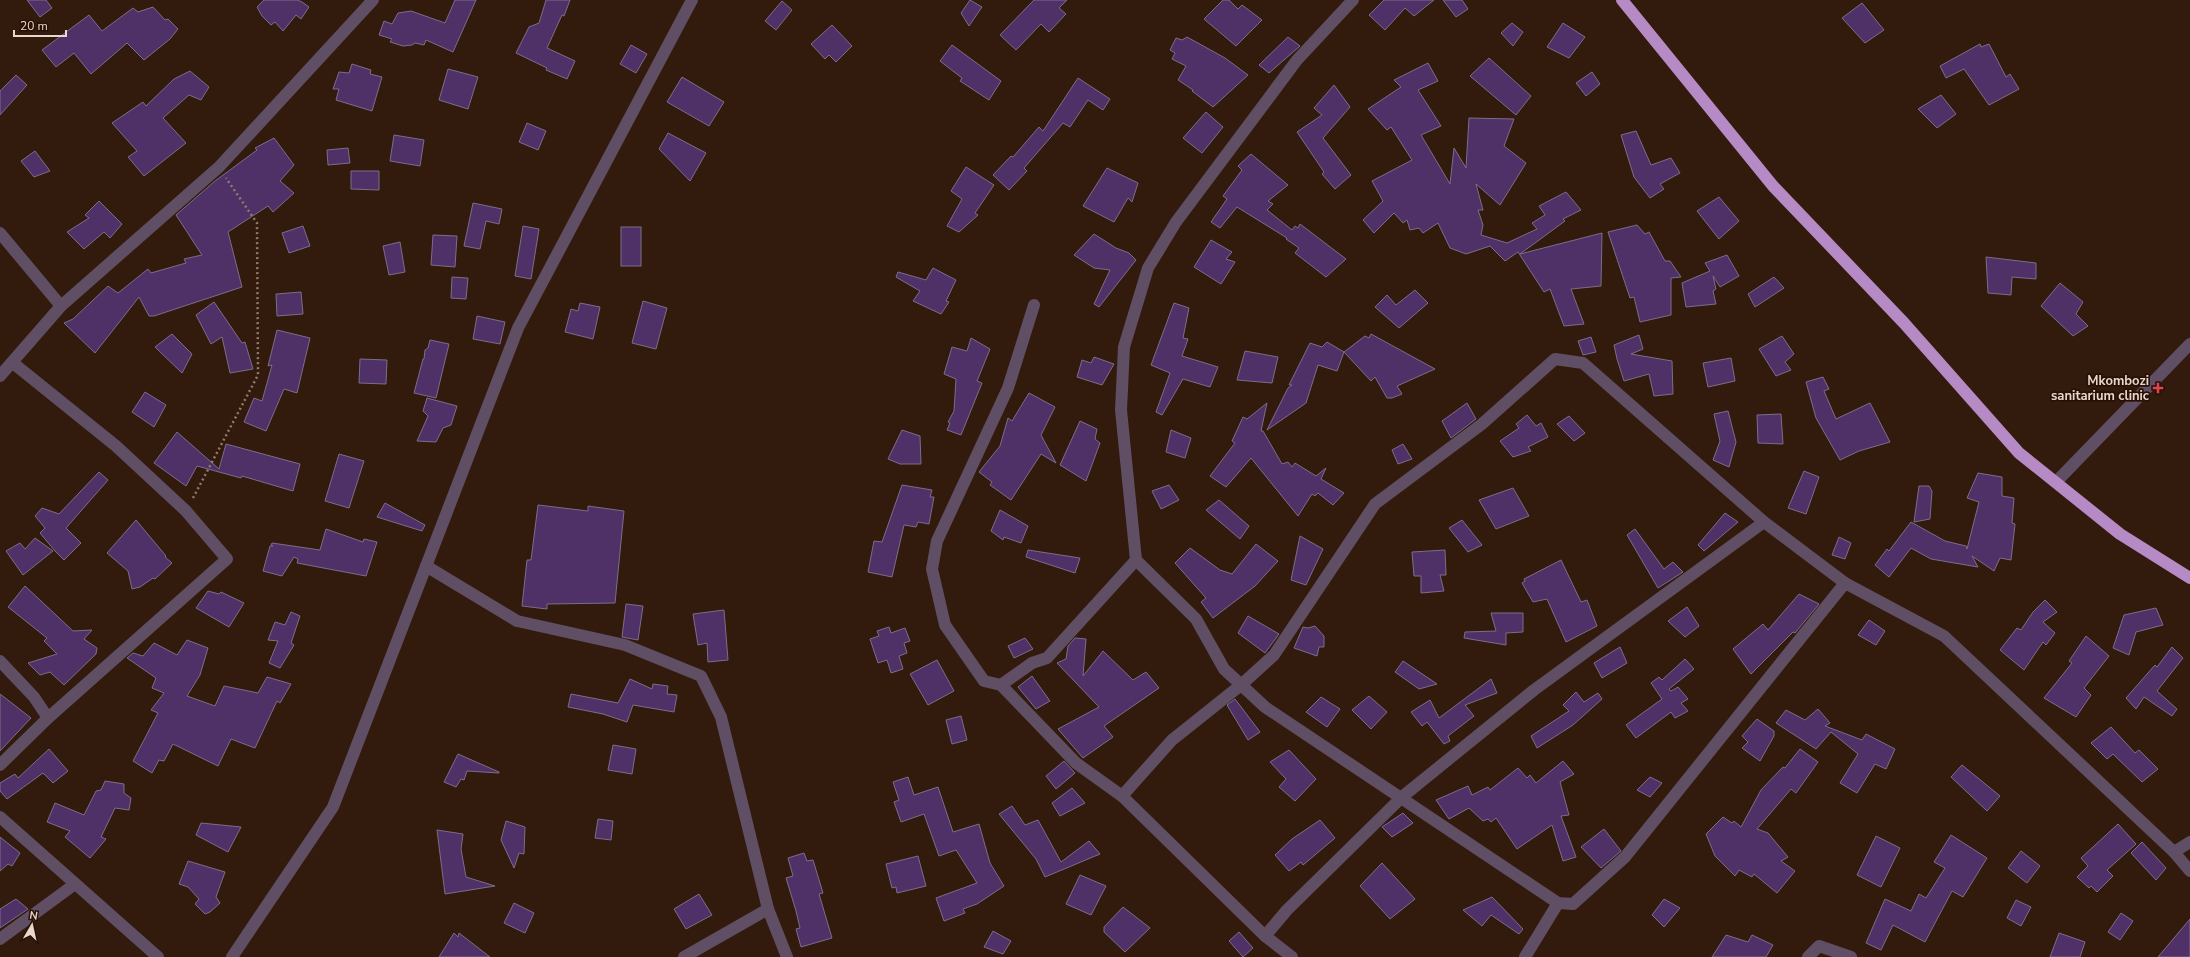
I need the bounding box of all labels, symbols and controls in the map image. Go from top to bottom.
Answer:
scale bar [14,12,66,38]
text: 20 m [20,18,48,34]
place label: Mkombozi sanitarium clinic [2051,372,2149,405]
marker: Mkombozi sanitarium clinic [2152,382,2164,394]
north arrow [12,905,52,945]
text: N [28,908,39,924]

